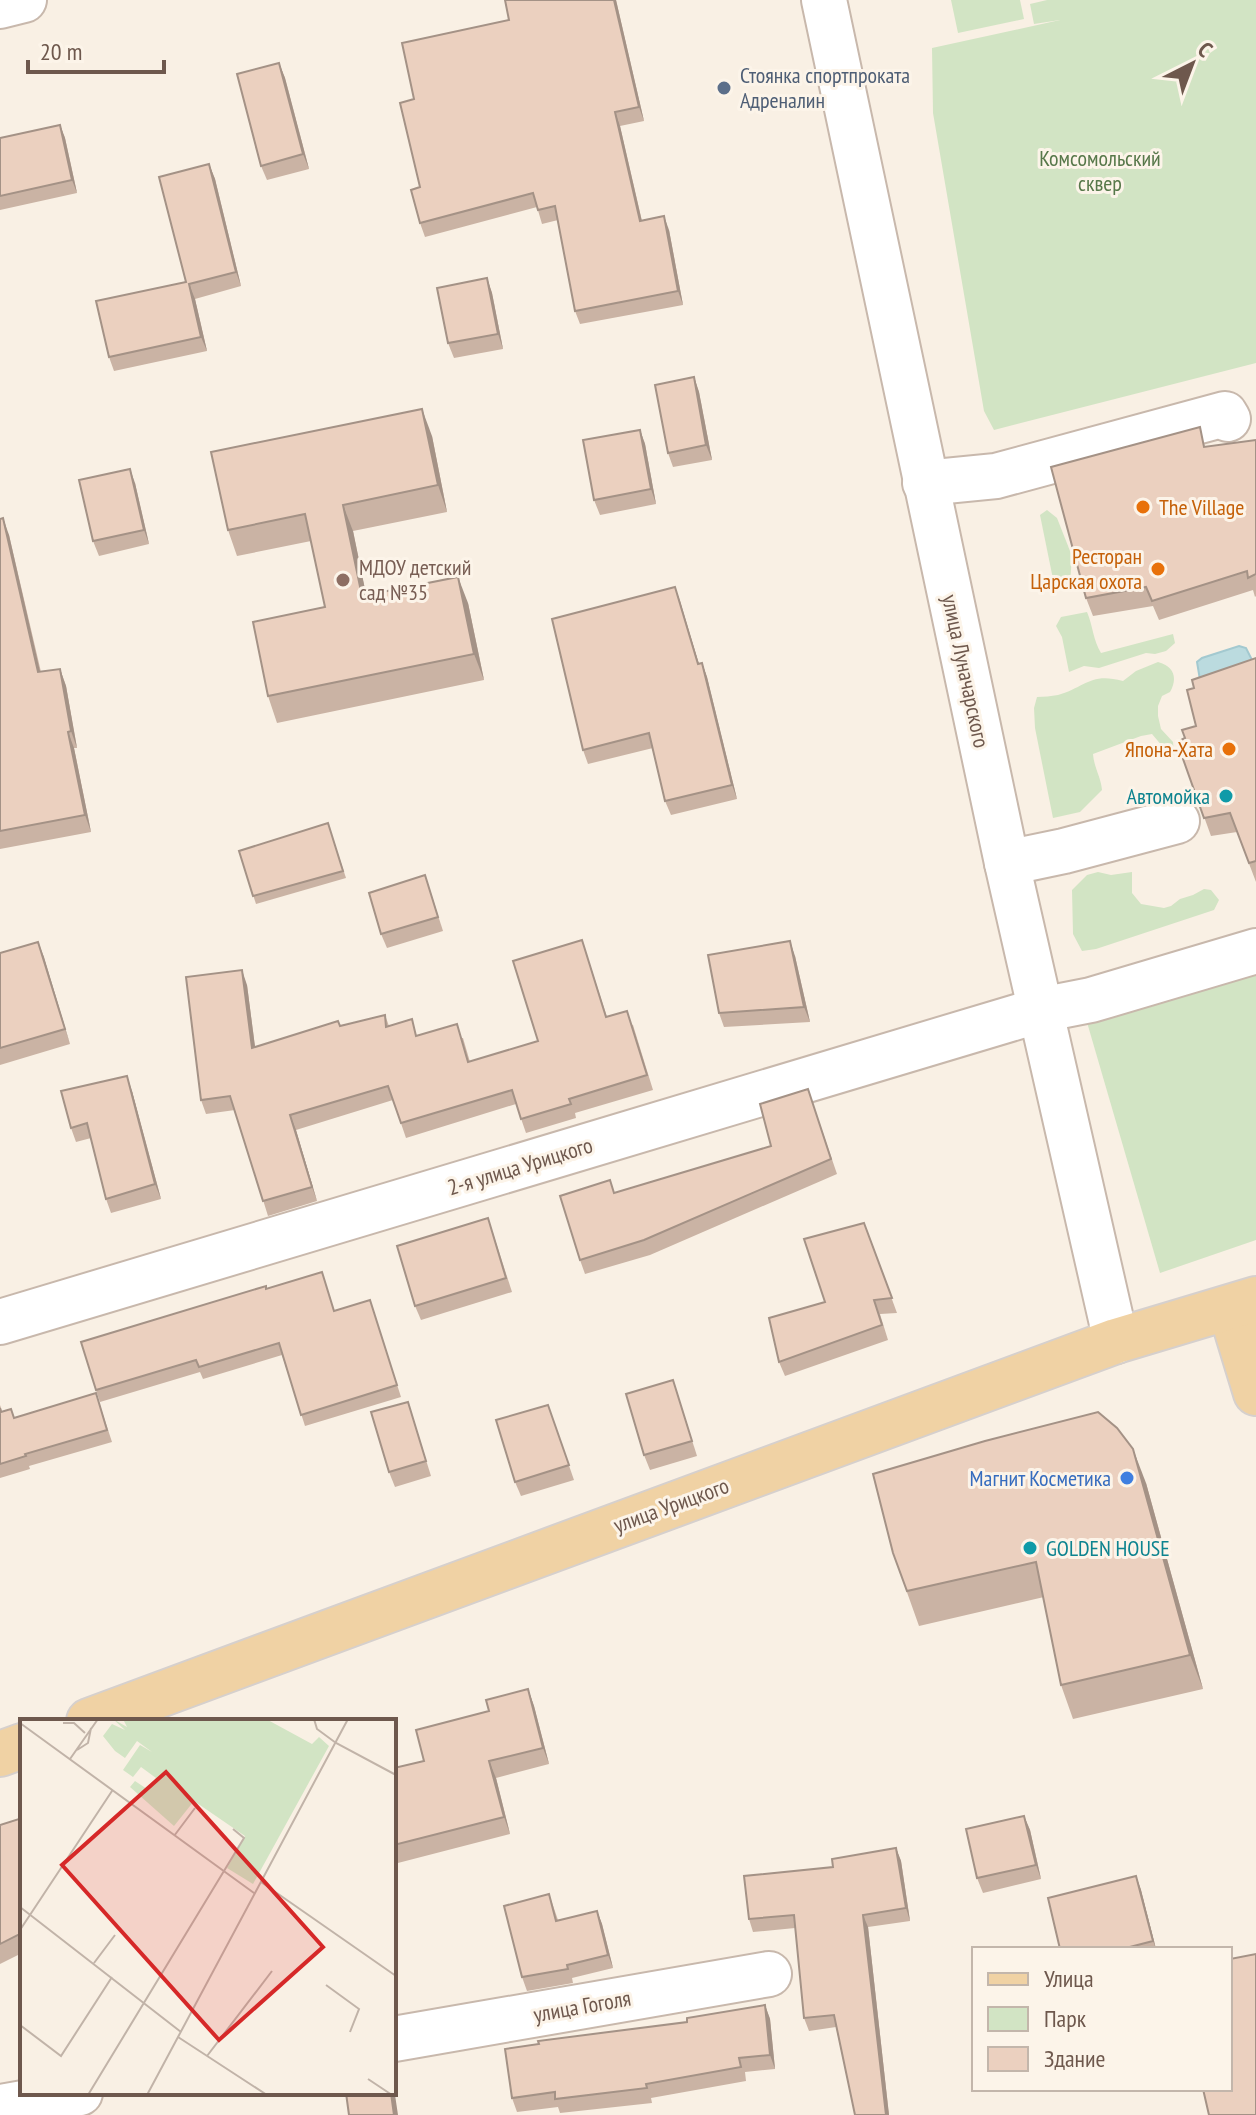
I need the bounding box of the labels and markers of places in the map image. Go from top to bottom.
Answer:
place label: Стоянка спортпроката Адреналин [740,61,910,114]
marker: Стоянка спортпроката Адреналин [715,79,733,97]
place label: The Village [1159,493,1244,521]
marker: The Village [1134,498,1152,516]
place label: Ресторан Царская охота [1030,542,1142,595]
place label: МДОУ детский сад №35 [359,553,471,606]
marker: Ресторан Царская охота [1149,560,1167,578]
marker: МДОУ детский сад №35 [334,571,352,589]
place label: Япона-Хата [1125,735,1213,763]
marker: Япона-Хата [1220,740,1238,758]
place label: Автомойка [1126,782,1210,810]
marker: Автомойка [1217,787,1235,805]
place label: Магнит Косметика [970,1464,1111,1492]
marker: Магнит Косметика [1118,1469,1136,1487]
place label: GOLDEN HOUSE [1046,1534,1170,1562]
marker: GOLDEN HOUSE [1021,1539,1039,1557]

